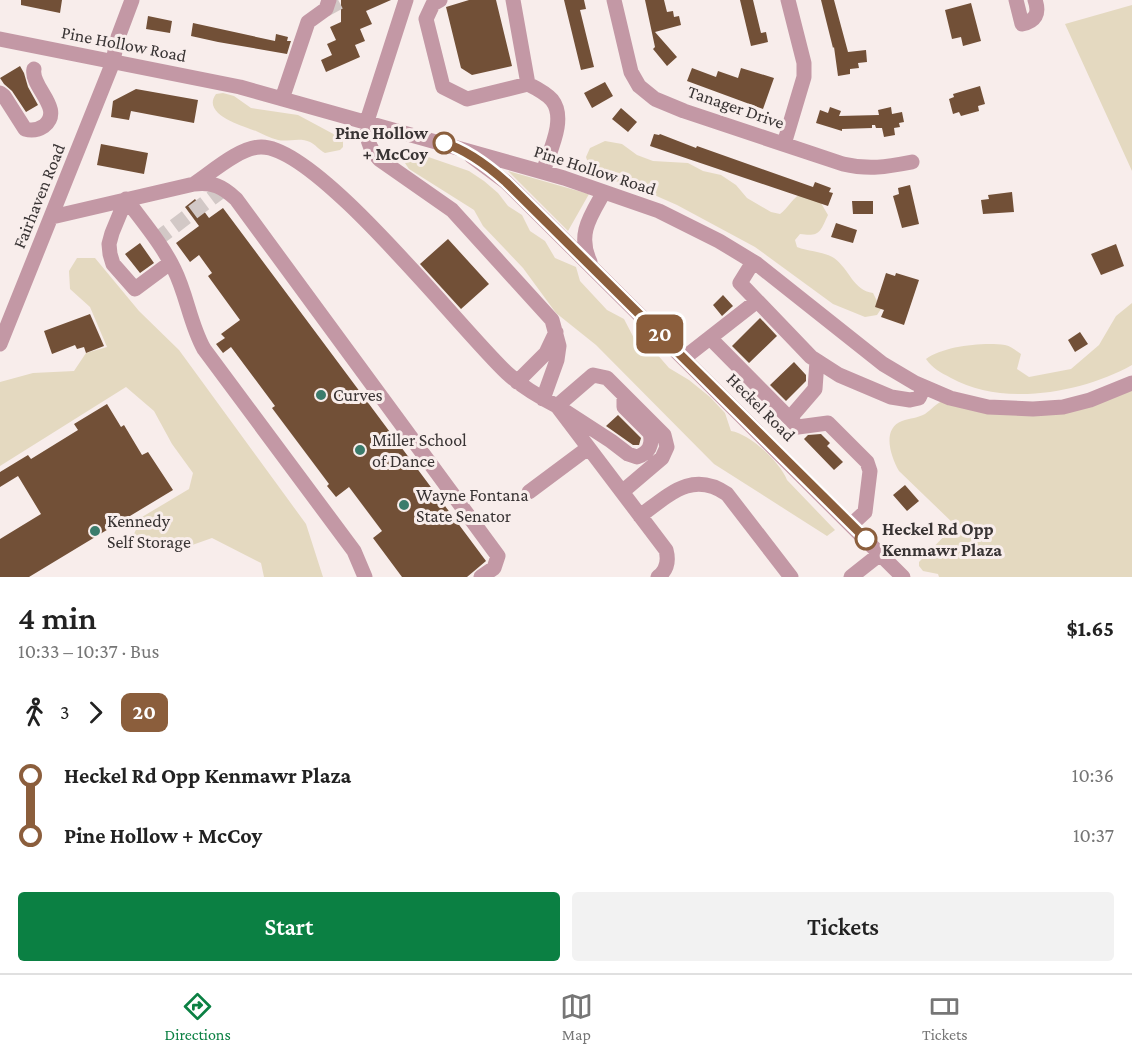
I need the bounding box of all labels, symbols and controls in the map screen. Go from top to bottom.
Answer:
street label: Pine Hollow Road [60,22,189,66]
street label: Tanager Drive [685,81,787,133]
place label: Pine Hollow + McCoy [335,123,429,164]
marker: Pine Hollow + McCoy [433,132,455,154]
street label: Fairhaven Road [9,140,69,251]
street label: Pine Hollow Road [532,141,659,199]
line badge: 20 [633,314,687,354]
text: 20 [648,322,672,346]
street label: Heckel Road [723,369,800,446]
place label: Curves [333,385,383,405]
marker: Curves [314,388,328,402]
place label: Miller School of Dance [372,430,467,471]
marker: Miller School of Dance [353,443,367,457]
place label: Wayne Fontana State Senator [416,485,529,526]
marker: Wayne Fontana State Senator [397,498,411,512]
place label: Kennedy Self Storage [107,511,191,552]
place label: Heckel Rd Opp Kenmawr Plaza [882,519,1002,560]
marker: Kennedy Self Storage [88,524,102,538]
marker: Heckel Rd Opp Kenmawr Plaza [855,528,877,550]
text: 4 min [18,599,97,636]
text: $1.65 [1066,616,1114,641]
text: 10:33 – 10:37 · Bus [18,640,159,662]
icon: walk [18,696,51,729]
icon: forward [79,696,112,729]
text: 20 [133,700,156,724]
text: 3 [60,701,70,723]
text: Heckel Rd Opp Kenmawr Plaza [64,763,351,788]
text: 10:36 [1072,764,1114,786]
text: Pine Hollow + McCoy [64,823,262,848]
text: 10:37 [1073,824,1114,846]
button: Start [18,892,560,961]
button: Tickets [572,892,1114,961]
tab: Directions [165,990,231,1043]
tab: Map [560,990,593,1043]
tab: Tickets [922,990,967,1043]

